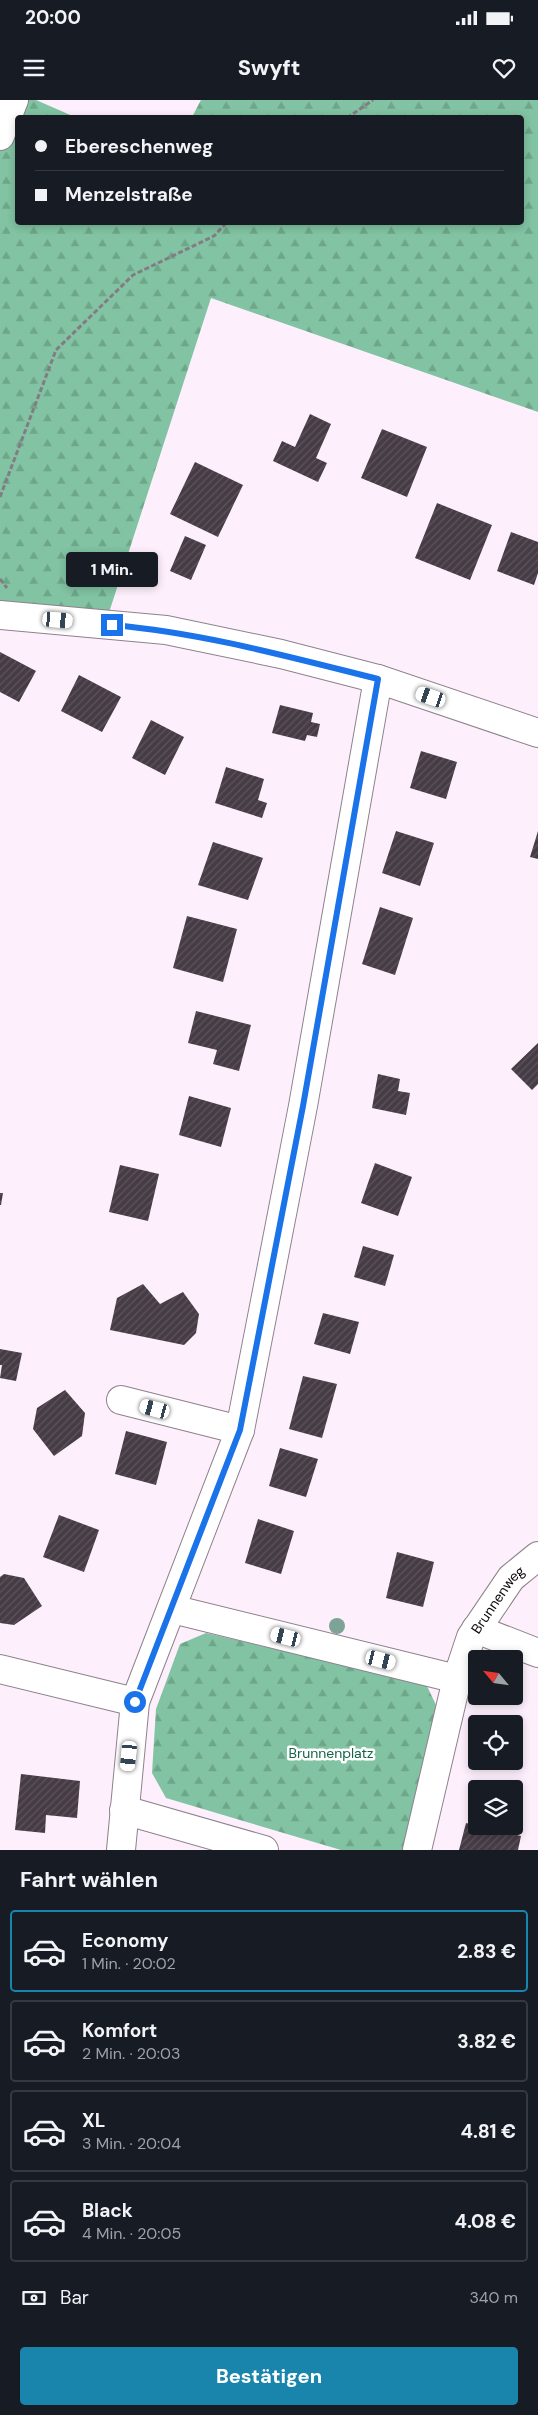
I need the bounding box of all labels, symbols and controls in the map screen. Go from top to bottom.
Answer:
text: 20:00 [25,5,81,30]
text: Swyft [238,53,300,82]
icon: menu [20,54,48,82]
icon: heart [490,54,518,82]
text: Ebereschenweg [65,134,213,159]
text: Menzelstraße [65,182,193,207]
callout: 1 Min. [66,552,158,588]
text: 1 Min. [91,559,133,580]
car [42,611,73,629]
route end [101,614,123,636]
car [414,685,447,709]
car [138,1398,171,1420]
street label: Brunnenweg [467,1562,528,1637]
car [269,1626,302,1648]
car [364,1649,397,1671]
north arrow [468,1650,522,1705]
map controls [468,1650,523,1835]
route start [124,1691,146,1713]
button: locate [468,1715,523,1770]
car [119,1740,138,1772]
park label: Brunnenplatz [289,1744,373,1762]
button: layers [468,1780,523,1835]
text: Fahrt wählen [20,1865,158,1894]
text: Economy [82,1928,169,1953]
icon: car [22,1929,67,1974]
text: 2.83 € [457,1939,516,1964]
text: 1 Min. · 20:02 [82,1953,176,1974]
text: Komfort [82,2018,157,2043]
icon: car [22,2019,67,2064]
text: 3.82 € [457,2029,516,2054]
text: 2 Min. · 20:03 [82,2043,180,2064]
text: XL [82,2108,105,2133]
icon: car [22,2109,67,2154]
text: 4.81 € [461,2119,516,2144]
text: 3 Min. · 20:04 [82,2133,181,2154]
text: Black [82,2198,133,2223]
icon: car [22,2199,67,2244]
text: 4.08 € [454,2209,516,2234]
text: 4 Min. · 20:05 [82,2223,181,2244]
icon: cash [20,2284,48,2312]
text: Bar [60,2285,89,2310]
text: 340 m [469,2287,518,2308]
button: Bestätigen [20,2347,518,2405]

